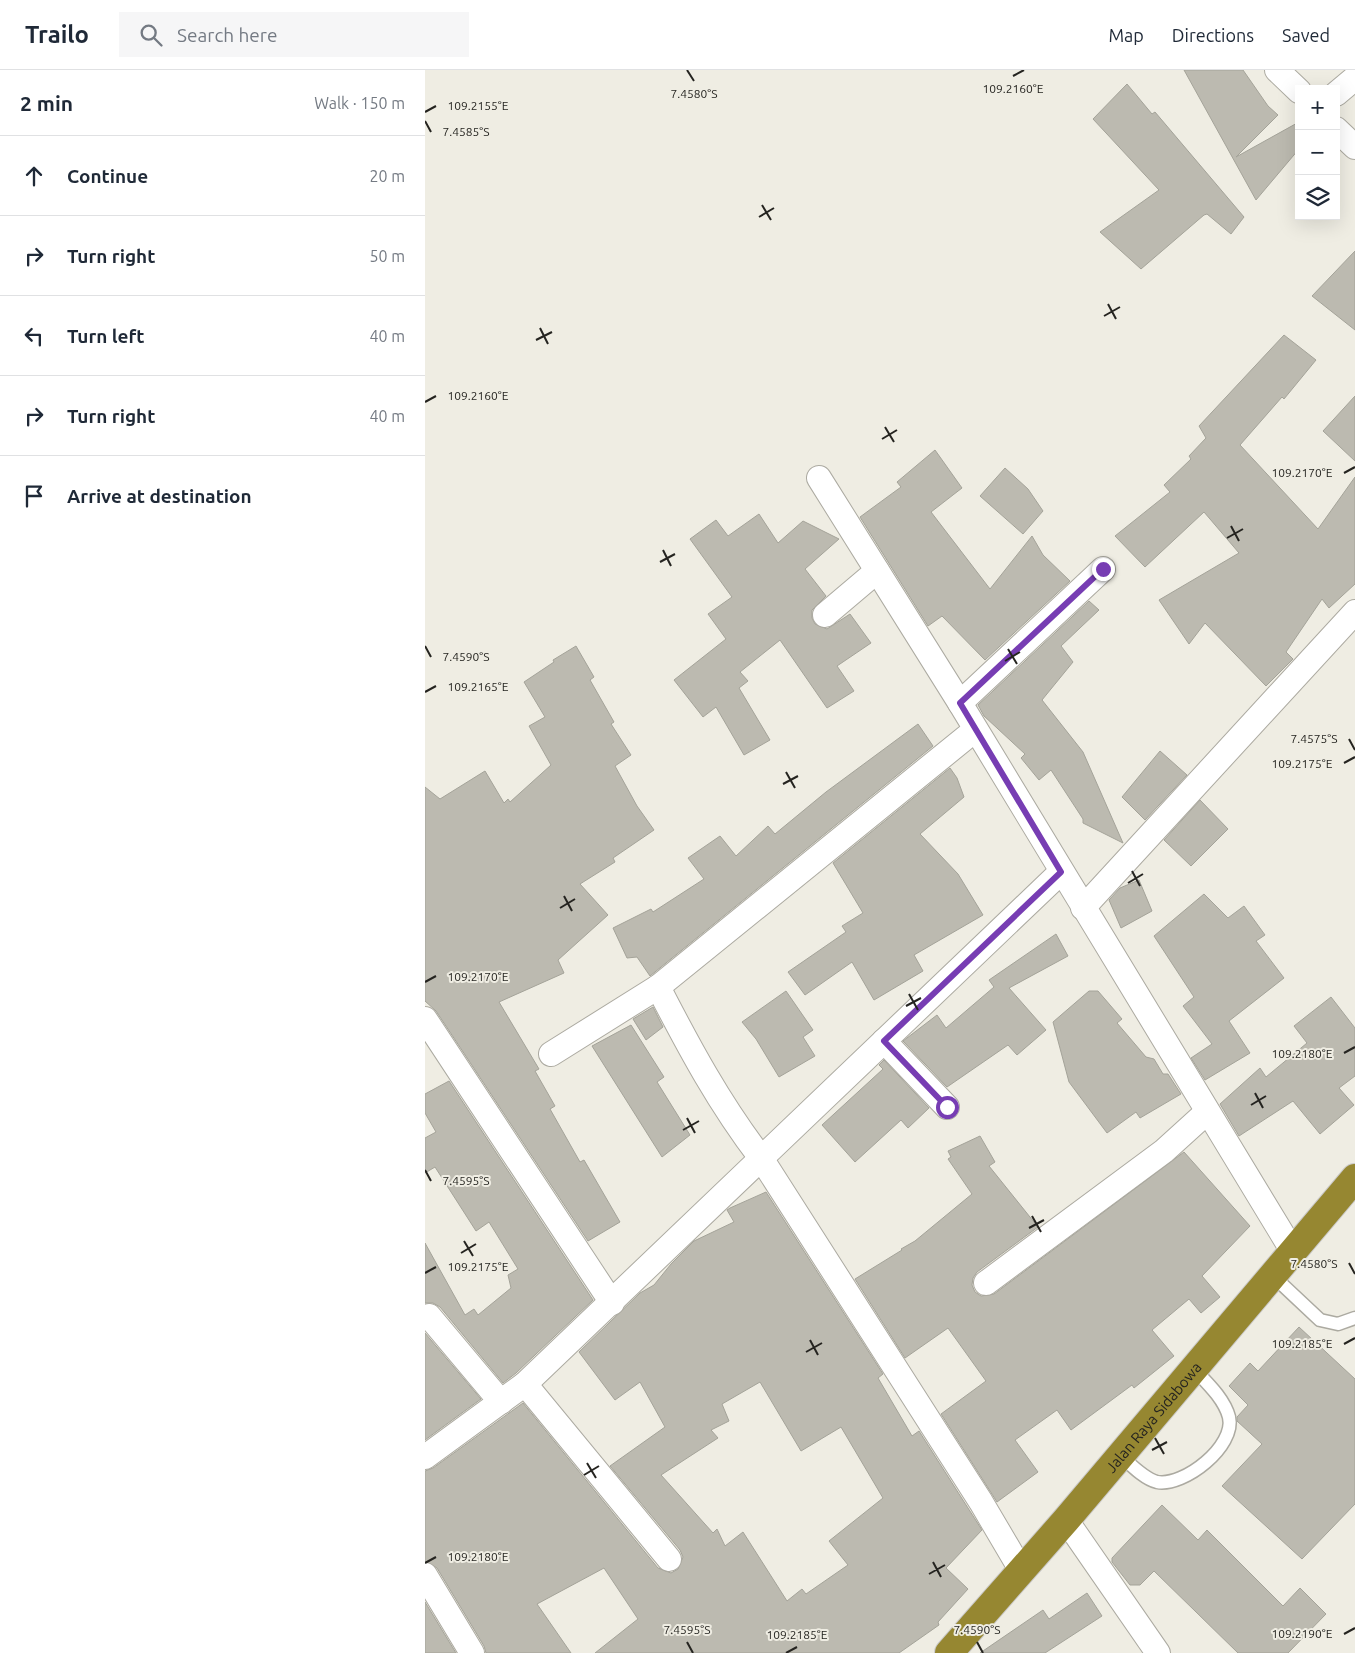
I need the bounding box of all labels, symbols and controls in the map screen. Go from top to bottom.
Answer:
search box [119,12,469,57]
text: Trailo [25,21,89,48]
icon: search [137,21,165,49]
text: Search here [177,24,278,46]
text: Map [1108,25,1144,45]
text: Directions [1172,25,1254,45]
text: Saved [1282,25,1330,45]
text: 109.2160°E [983,82,1044,95]
map controls [1295,85,1340,220]
button: + [1295,85,1340,130]
text: 7.4580°S [671,87,717,100]
text: 2 min [20,91,73,115]
text: Walk · 150 m [314,94,405,112]
text: 109.2155°E [448,99,509,112]
text: 7.4585°S [443,125,489,138]
button: − [1295,130,1340,175]
icon: ahead [20,162,48,190]
text: Continue [67,165,148,187]
text: 20 m [369,167,405,185]
button: layers [1295,175,1340,220]
icon: right [20,242,48,270]
text: Turn right [67,245,155,267]
text: 50 m [369,247,405,265]
icon: left [20,322,48,350]
text: Turn left [67,325,145,347]
text: 40 m [369,327,405,345]
text: 109.2160°E [448,389,509,402]
icon: right [20,402,48,430]
text: Turn right [67,405,155,427]
text: 40 m [369,407,405,425]
text: 109.2170°E [1272,466,1333,479]
icon: arrive [20,482,48,510]
text: Arrive at destination [67,485,252,507]
route end [1092,558,1115,581]
text: 7.4590°S [443,650,489,663]
text: 109.2165°E [448,680,509,693]
text: 7.4575°S [1291,732,1337,745]
text: 109.2175°E [1272,757,1333,770]
text: 109.2170°E [448,970,509,983]
text: 109.2180°E [1272,1047,1333,1060]
route start [936,1096,959,1119]
text: 7.4595°S [443,1174,489,1187]
text: 7.4580°S [1291,1257,1337,1270]
text: 109.2175°E [448,1260,509,1273]
text: 109.2185°E [1272,1337,1333,1350]
street label: Jalan Raya Sidabowa [1102,1358,1204,1476]
text: 109.2180°E [448,1550,509,1563]
text: 7.4595°S [664,1623,710,1636]
text: 7.4590°S [954,1623,1000,1636]
text: 109.2190°E [1272,1627,1333,1640]
text: 109.2185°E [767,1628,828,1641]

